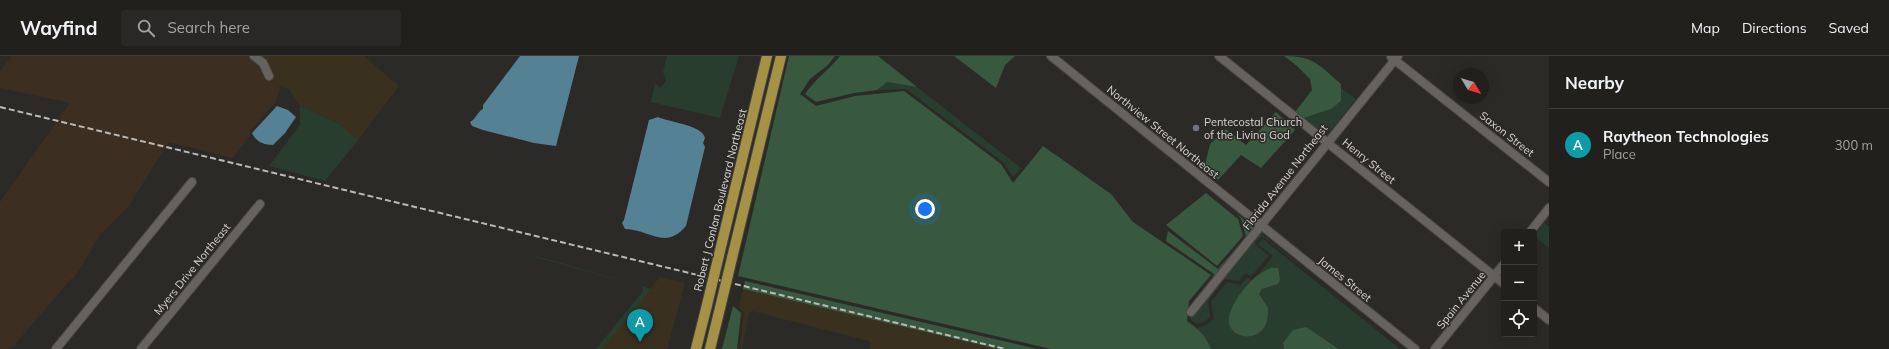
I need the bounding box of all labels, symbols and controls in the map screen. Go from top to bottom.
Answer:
search box [121,10,401,46]
text: Wayfind [20,16,97,40]
icon: search [135,17,157,39]
text: Search here [167,18,250,37]
text: Map [1691,19,1720,37]
text: Directions [1742,19,1807,37]
text: Saved [1829,19,1869,37]
north arrow [1453,68,1489,104]
text: Nearby [1565,72,1624,93]
street label: Northview Street Northeast [1104,82,1222,182]
street label: Robert J Conlan Boulevard Northeast [691,107,750,293]
street label: Saxon Street [1477,108,1537,160]
place label: Pentecostal Church of the Living God [1204,115,1302,142]
street label: Florida Avenue Northeast [1240,121,1331,232]
marker: Pentecostal Church of the Living God [1191,123,1201,133]
text: Raytheon Technologies [1603,127,1769,146]
street label: Henry Street [1340,135,1399,187]
text: A [1573,137,1583,153]
text: 300 m [1835,137,1873,153]
text: Place [1603,146,1636,162]
your location [915,199,935,219]
street label: Myers Drive Northeast [151,220,233,318]
map controls [1501,229,1537,337]
button: + [1501,229,1537,265]
street label: James Street [1315,253,1375,305]
button: − [1501,265,1537,301]
street label: Spain Avenue [1433,268,1489,332]
button: locate [1501,301,1537,337]
pin: A [627,309,653,342]

